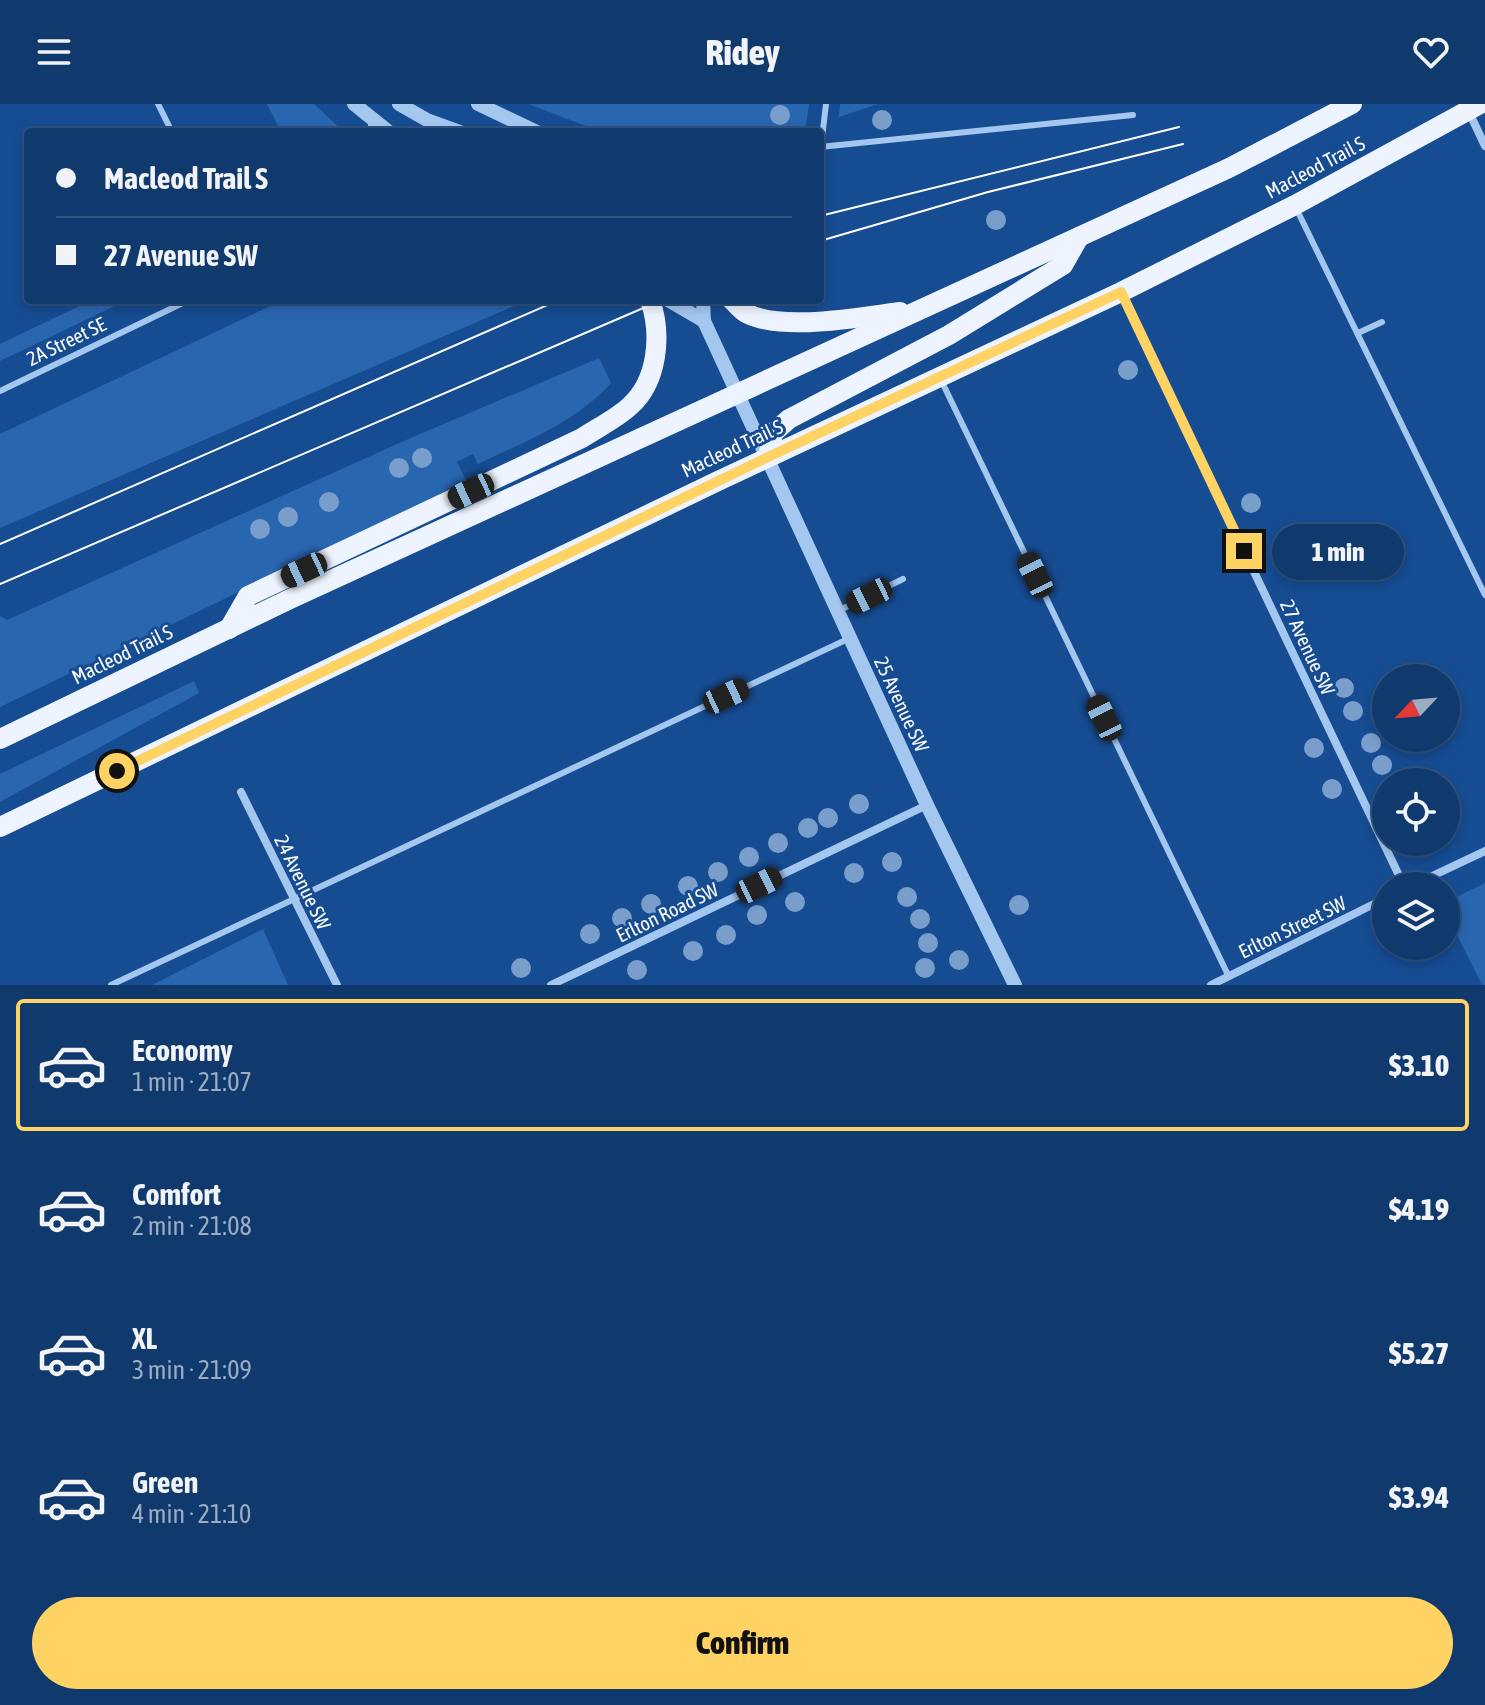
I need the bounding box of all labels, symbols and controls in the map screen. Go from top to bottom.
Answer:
icon: menu [32,30,76,74]
icon: heart [1409,30,1453,74]
text: Ridey [705,31,780,73]
street label: Macleod Trail S [1261,131,1369,203]
text: Macleod Trail S [104,161,268,195]
text: 27 Avenue SW [104,238,258,272]
street label: 2A Street SE [23,312,110,370]
street label: Macleod Trail S [678,414,786,482]
car [444,470,498,512]
callout: 1 min [1272,523,1404,579]
route end [1226,533,1262,569]
text: 1 min [1311,537,1365,567]
car [1014,548,1056,602]
car [277,549,331,591]
car [842,575,896,617]
street label: 27 Avenue SW [1276,596,1340,699]
street label: Macleod Trail S [68,620,176,688]
street label: 25 Avenue SW [870,653,934,756]
north arrow [1372,664,1460,752]
map controls [1372,664,1460,960]
car [699,675,753,717]
car [1083,691,1125,745]
route start [99,753,135,789]
button: locate [1372,768,1460,856]
street label: 24 Avenue SW [270,831,336,934]
car [732,864,786,906]
button: layers [1372,872,1460,960]
street label: Erlton Road SW [612,877,722,947]
street label: Erlton Street SW [1235,891,1350,963]
icon: car [36,1029,108,1101]
text: Economy [132,1033,233,1067]
text: $3.10 [1389,1048,1449,1082]
text: 1 min · 21:07 [132,1067,252,1097]
icon: car [36,1173,108,1245]
text: Comfort [132,1177,221,1211]
text: $4.19 [1389,1192,1449,1226]
text: 2 min · 21:08 [132,1211,252,1241]
icon: car [36,1317,108,1389]
text: XL [132,1321,157,1355]
text: $5.27 [1389,1336,1449,1370]
text: 3 min · 21:09 [132,1355,252,1385]
icon: car [36,1461,108,1533]
text: Green [132,1465,198,1499]
text: $3.94 [1389,1480,1449,1514]
text: 4 min · 21:10 [132,1499,251,1529]
button: Confirm [32,1597,1453,1689]

